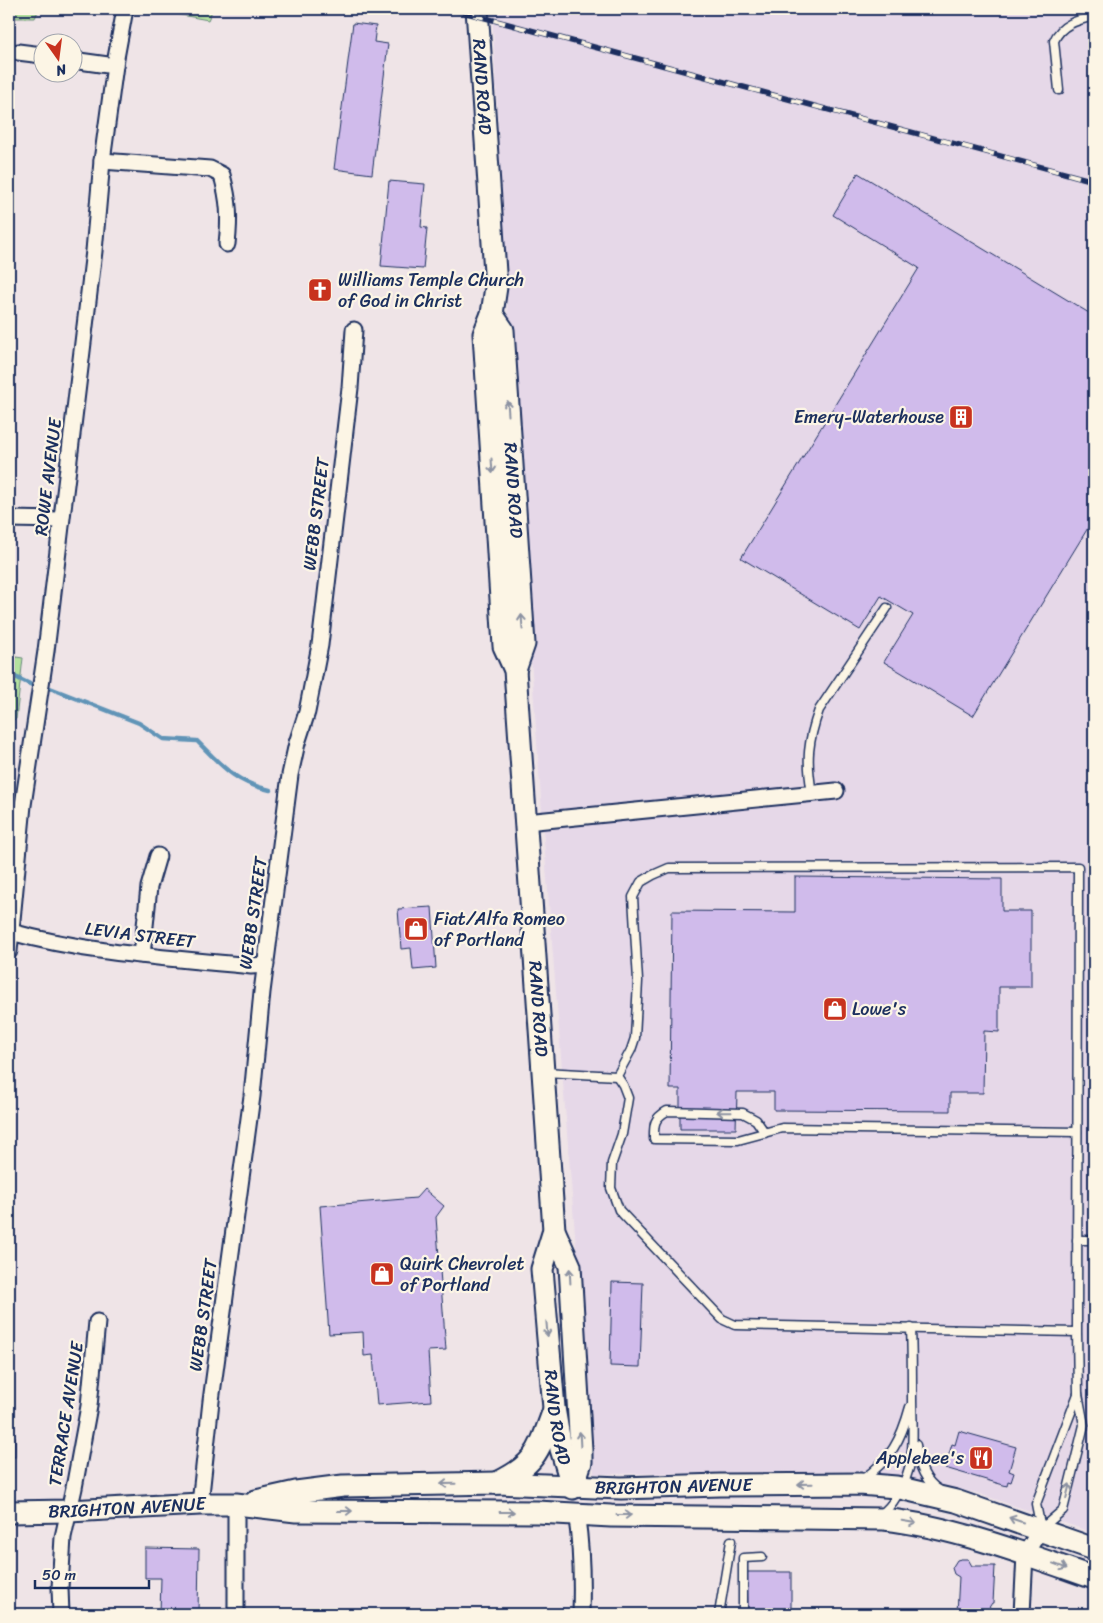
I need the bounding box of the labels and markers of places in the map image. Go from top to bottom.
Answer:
place label: Williams Temple Church of God in Christ [338,264,524,317]
church icon: Williams Temple Church of God in Christ [307,277,333,303]
place label: Emery-Waterhouse [794,401,944,433]
building icon: Emery-Waterhouse [948,404,974,430]
place label: Fiat/Alfa Romeo of Portland [434,903,565,956]
shop icon: Fiat/Alfa Romeo of Portland [403,916,429,942]
place label: Lowe's [852,993,907,1025]
shop icon: Lowe's [822,996,848,1022]
place label: Quirk Chevrolet of Portland [400,1248,525,1301]
shop icon: Quirk Chevrolet of Portland [369,1261,395,1287]
place label: Applebee's [875,1442,965,1474]
restaurant icon: Applebee's [968,1445,994,1471]

